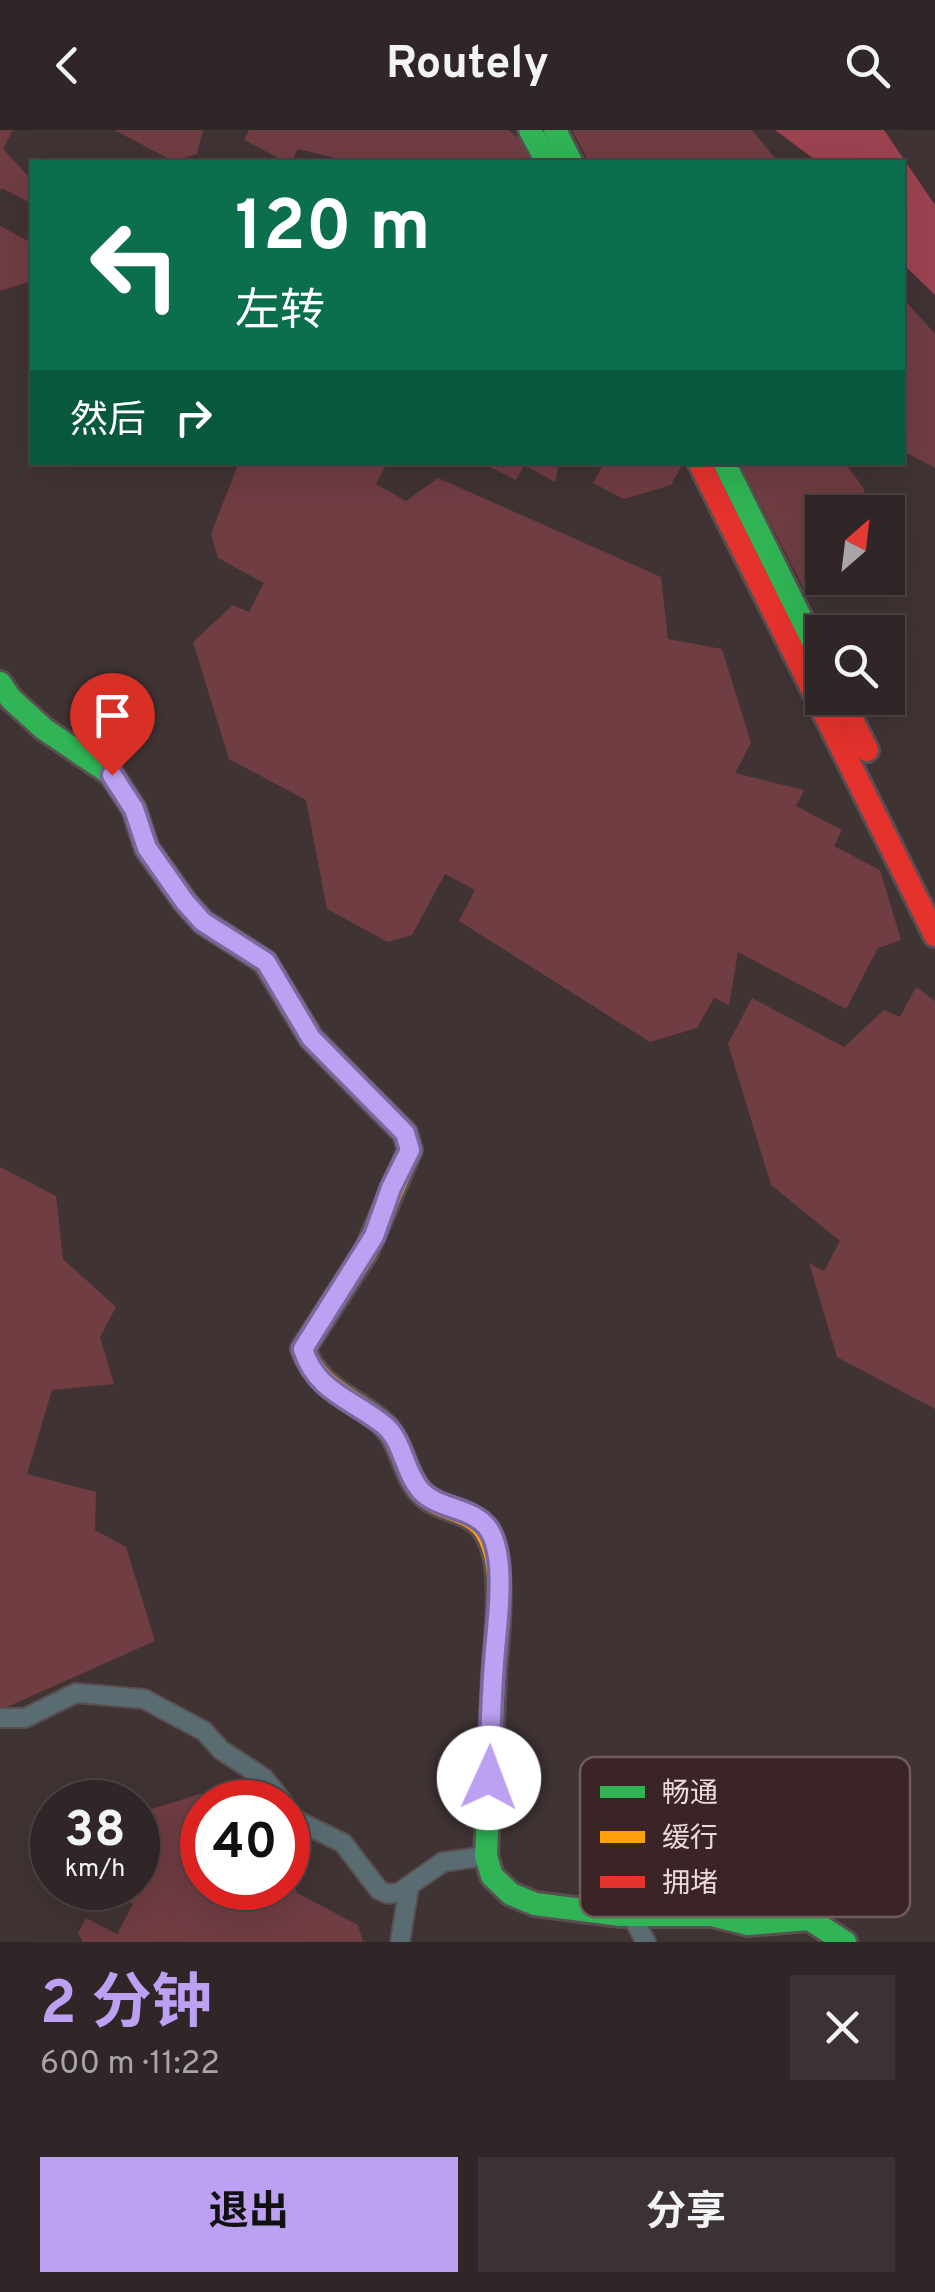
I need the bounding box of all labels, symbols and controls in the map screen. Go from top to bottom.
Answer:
text: Routely [386,37,549,94]
icon: back [40,38,95,93]
icon: search [840,38,895,93]
text: 120 m [235,186,431,275]
icon: left [70,200,200,330]
text: 左转 [235,285,325,342]
icon: right [166,390,221,445]
text: 然后 [70,398,146,447]
north arrow [805,495,905,595]
map controls [805,495,905,715]
button: search [805,615,905,715]
pin [70,673,155,776]
icon: arrive [85,688,140,743]
position arrow [437,1726,541,1830]
legend [580,1757,910,1917]
text: 畅通 [662,1777,718,1813]
speed limit sign: 40 [180,1780,310,1910]
text: 38 [64,1801,126,1864]
text: 缓行 [662,1822,718,1858]
text: km/h [65,1854,125,1886]
text: 拥堵 [662,1867,718,1903]
text: 2 分钟 [40,1969,212,2045]
button: close [790,1975,895,2080]
text: 600 m · 11:22 [40,2045,220,2085]
button: 退出 [40,2157,458,2272]
button: 分享 [478,2157,895,2272]

